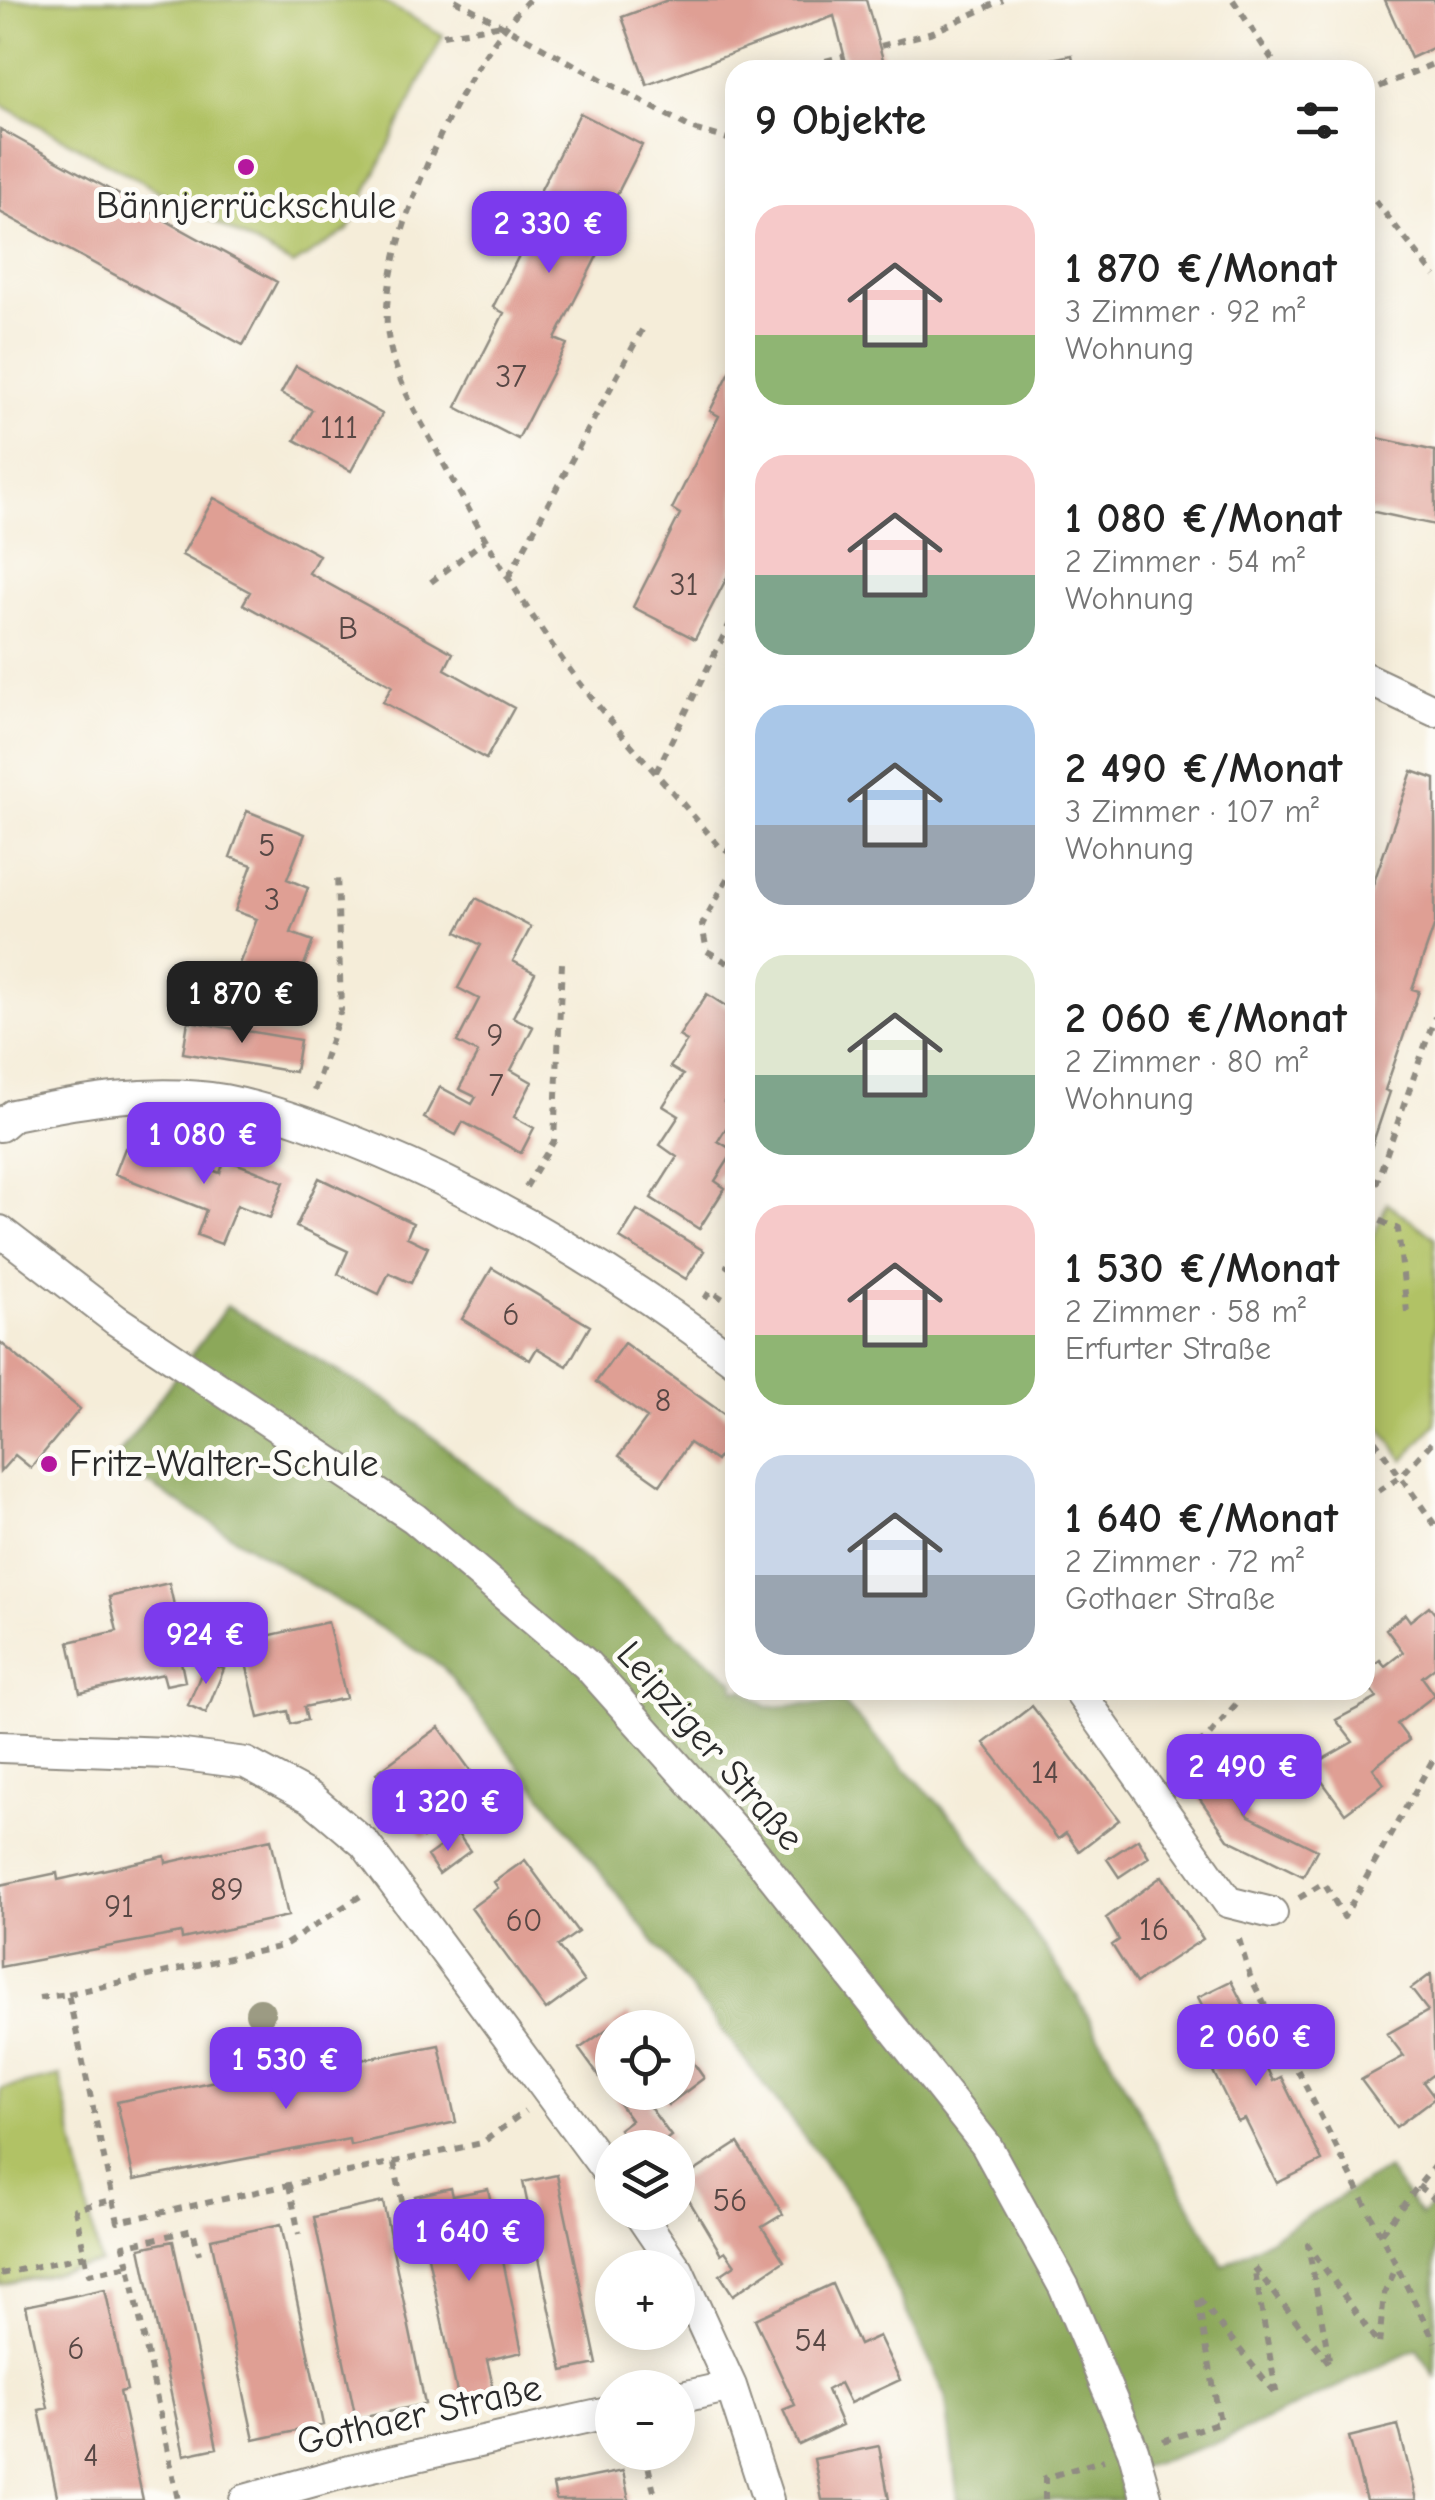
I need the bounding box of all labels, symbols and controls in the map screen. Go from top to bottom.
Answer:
icon: filters [1290,93,1345,148]
text: 9 Objekte [755,96,926,145]
marker: Bännjerrückschule [235,156,257,178]
place label: Bännjerrückschule [96,184,396,228]
pin: 2 330 € [457,191,641,276]
text: 2 330 € [494,205,604,242]
text: 1 870 €/Monat [1065,244,1337,293]
icon: home [835,245,955,365]
text: 3 Zimmer · 92 m² [1065,293,1305,330]
text: Wohnung [1065,330,1194,367]
house number: 37 [495,358,527,395]
house number: 111 [320,409,358,446]
text: 1 080 €/Monat [1065,494,1342,543]
icon: home [835,495,955,615]
text: 2 Zimmer · 54 m² [1065,543,1305,580]
house number: 31 [670,566,698,603]
text: Wohnung [1065,580,1194,617]
house number: B [338,610,358,647]
text: 2 490 €/Monat [1065,744,1342,793]
icon: home [835,745,955,865]
text: 3 Zimmer · 107 m² [1065,793,1319,830]
house number: 5 [258,827,276,864]
text: Wohnung [1065,830,1194,867]
house number: 3 [264,881,280,918]
pin: 1 870 € [150,961,334,1046]
text: 1 870 € [189,975,295,1012]
text: 2 060 €/Monat [1065,994,1347,1043]
icon: home [835,995,955,1115]
house number: 9 [487,1017,504,1054]
text: 2 Zimmer · 80 m² [1065,1043,1308,1080]
house number: 7 [488,1067,504,1104]
text: Wohnung [1065,1080,1194,1117]
pin: 1 080 € [112,1102,296,1187]
text: 1 080 € [149,1116,259,1153]
text: 1 530 €/Monat [1065,1244,1339,1293]
icon: home [835,1245,955,1365]
text: 2 Zimmer · 58 m² [1065,1293,1306,1330]
house number: 6 [502,1296,520,1333]
text: Erfurter Straße [1065,1330,1271,1367]
house number: 8 [655,1382,671,1419]
place label: Fritz-Walter-Schule [69,1442,379,1486]
marker: Fritz-Walter-Schule [38,1453,60,1475]
text: 1 640 €/Monat [1065,1494,1338,1543]
icon: home [835,1495,955,1615]
text: 2 Zimmer · 72 m² [1065,1543,1304,1580]
text: Gothaer Straße [1065,1580,1275,1617]
pin: 924 € [136,1602,276,1687]
text: 924 € [166,1616,246,1653]
street label: Leipziger Straße [607,1633,813,1859]
pin: 2 490 € [1152,1734,1336,1819]
text: 2 490 € [1189,1748,1299,1785]
house number: 14 [1031,1754,1059,1791]
pin: 1 320 € [356,1769,540,1854]
text: 1 320 € [394,1783,502,1820]
house number: 89 [210,1871,244,1908]
house number: 91 [104,1888,134,1925]
house number: 60 [506,1902,542,1939]
house number: 16 [1139,1911,1169,1948]
pin: 2 060 € [1164,2004,1348,2089]
map controls [595,2010,695,2470]
button: locate [595,2010,695,2110]
text: 2 060 € [1199,2018,1313,2055]
pin: 1 530 € [194,2027,378,2112]
text: 1 530 € [232,2041,340,2078]
button: layers [595,2130,695,2230]
house number: 56 [713,2182,747,2219]
pin: 1 640 € [377,2199,561,2284]
text: 1 640 € [415,2213,523,2250]
button: + [595,2250,695,2350]
house number: 54 [795,2322,827,2359]
house number: 6 [67,2330,85,2367]
street label: Gothaer Straße [293,2366,545,2464]
button: − [595,2370,695,2470]
house number: 4 [83,2437,99,2474]

